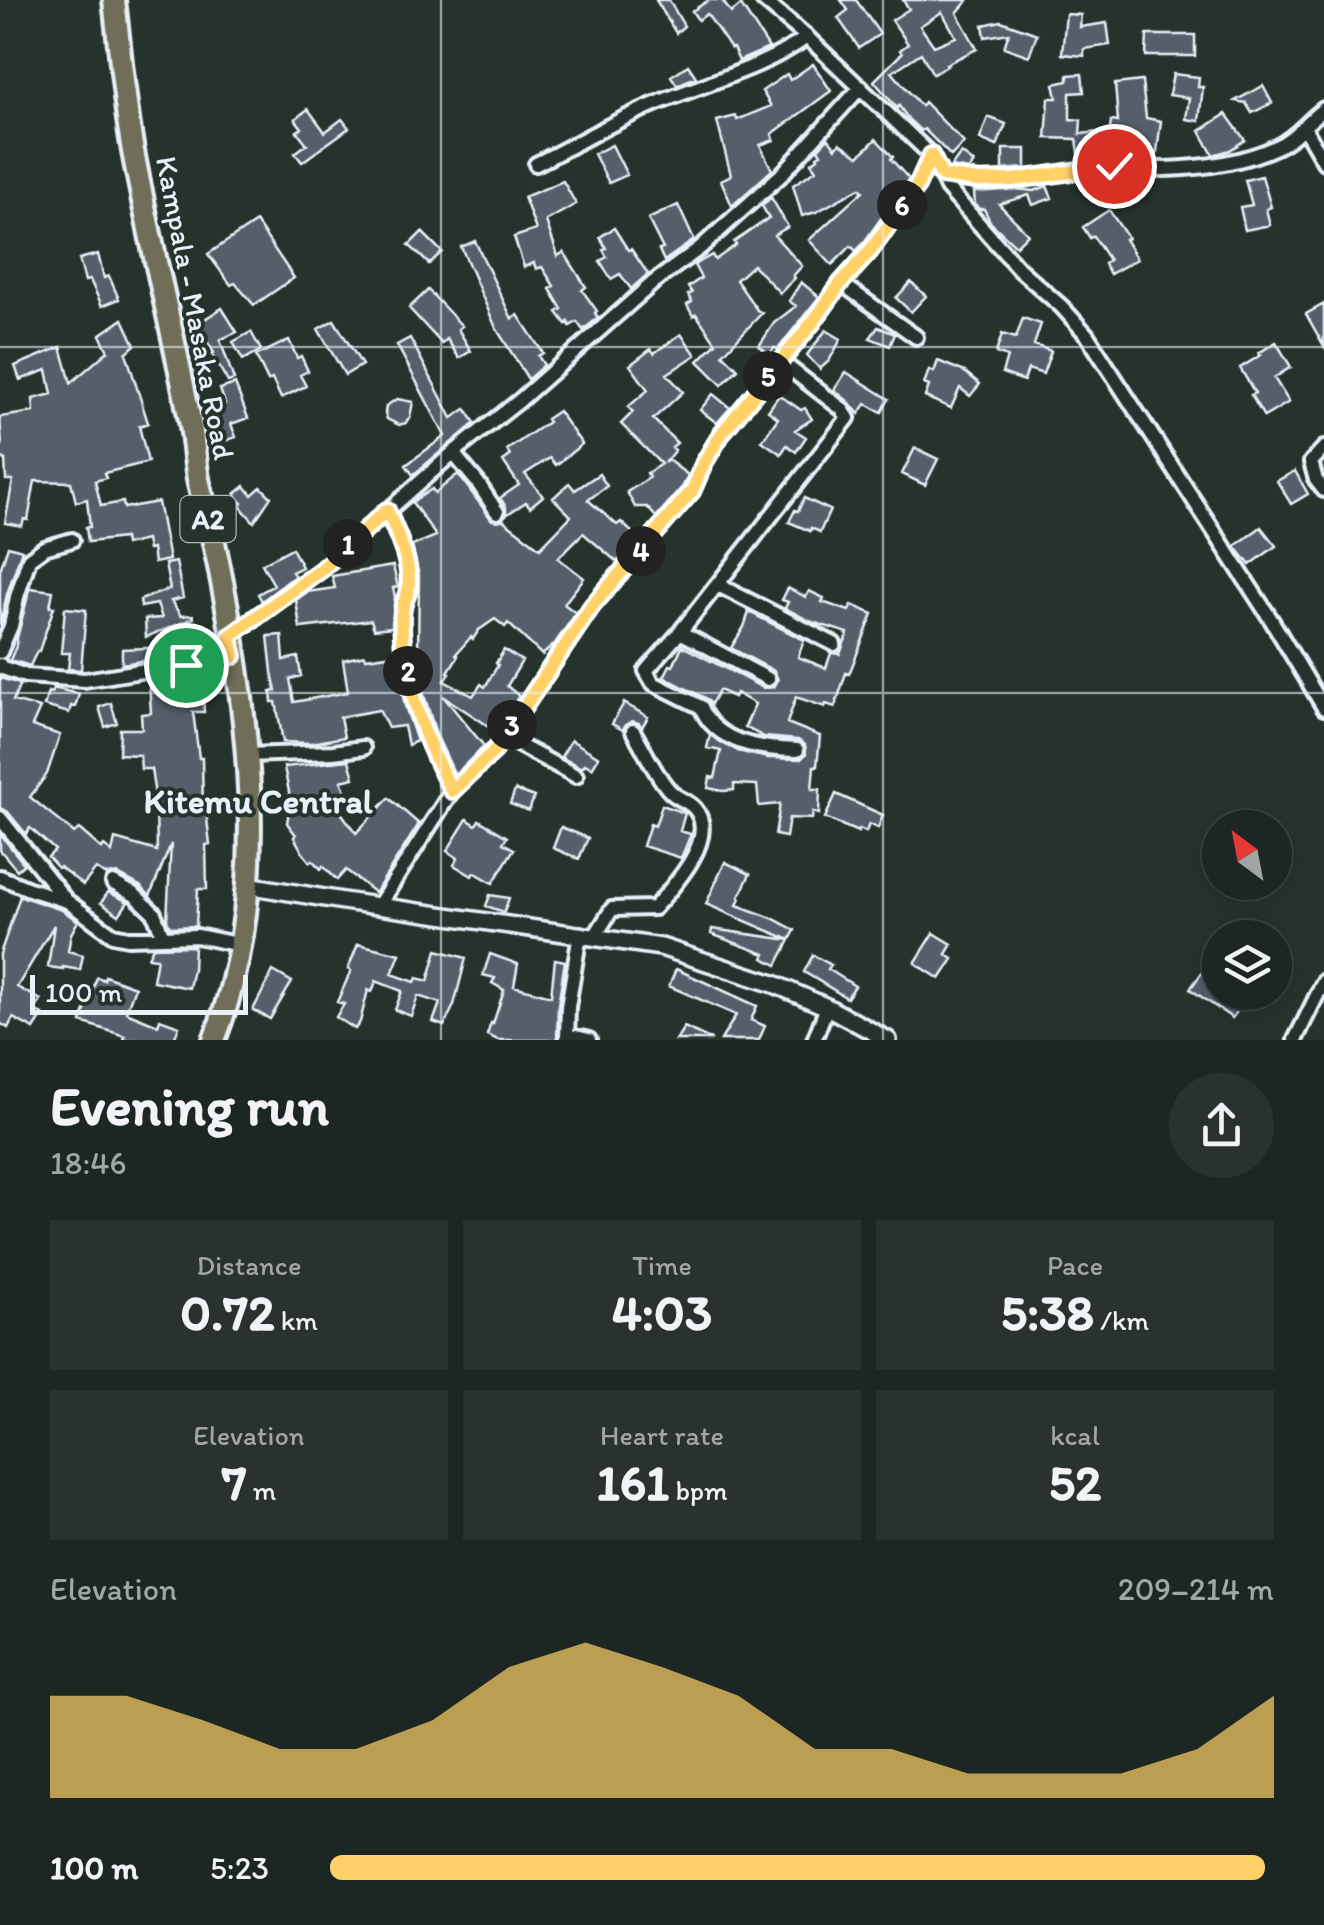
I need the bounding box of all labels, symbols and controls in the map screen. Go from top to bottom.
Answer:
pin [1072,124,1157,209]
icon: check [1087,139,1142,194]
street label: Kampala - Masaka Road [148,153,243,463]
pin: 6 [877,180,927,230]
text: 6 [895,188,909,222]
pin: 5 [743,351,793,401]
text: 5 [761,359,775,393]
road number: A2 [180,496,236,542]
pin: 1 [323,519,373,569]
pin: 4 [616,526,666,576]
text: 1 [342,527,355,561]
text: 4 [633,534,649,568]
pin [144,623,229,708]
icon: arrive [159,638,214,693]
pin: 2 [383,646,433,696]
text: 2 [401,654,415,688]
pin: 3 [487,700,537,750]
text: 3 [504,708,520,742]
district label: Kitemu Central [143,780,373,822]
north arrow [1202,810,1292,900]
map controls [1202,810,1292,1010]
button: layers [1202,920,1292,1010]
scale bar [30,970,248,1014]
text: 100 m [45,975,122,1009]
text: Evening run [50,1073,329,1139]
button: share [1169,1073,1274,1178]
text: 18:46 [50,1144,126,1182]
text: Distance [197,1248,301,1282]
text: Time [632,1248,692,1282]
text: Pace [1047,1248,1103,1282]
text: 0.72 [180,1282,274,1343]
text: 4:03 [612,1282,712,1343]
text: 5:38 [1001,1282,1094,1343]
text: km [274,1303,318,1337]
text: /km [1094,1303,1149,1337]
text: Elevation [193,1418,305,1452]
text: Heart rate [600,1418,724,1452]
text: kcal [1050,1418,1100,1452]
text: 7 [222,1452,246,1513]
text: 161 [596,1452,669,1513]
text: 52 [1049,1452,1101,1513]
text: m [246,1473,276,1507]
text: bpm [669,1473,728,1507]
text: Elevation [50,1570,177,1608]
text: 209–214 m [1118,1570,1274,1608]
text: 100 m [50,1849,138,1887]
text: 5:23 [210,1849,269,1887]

